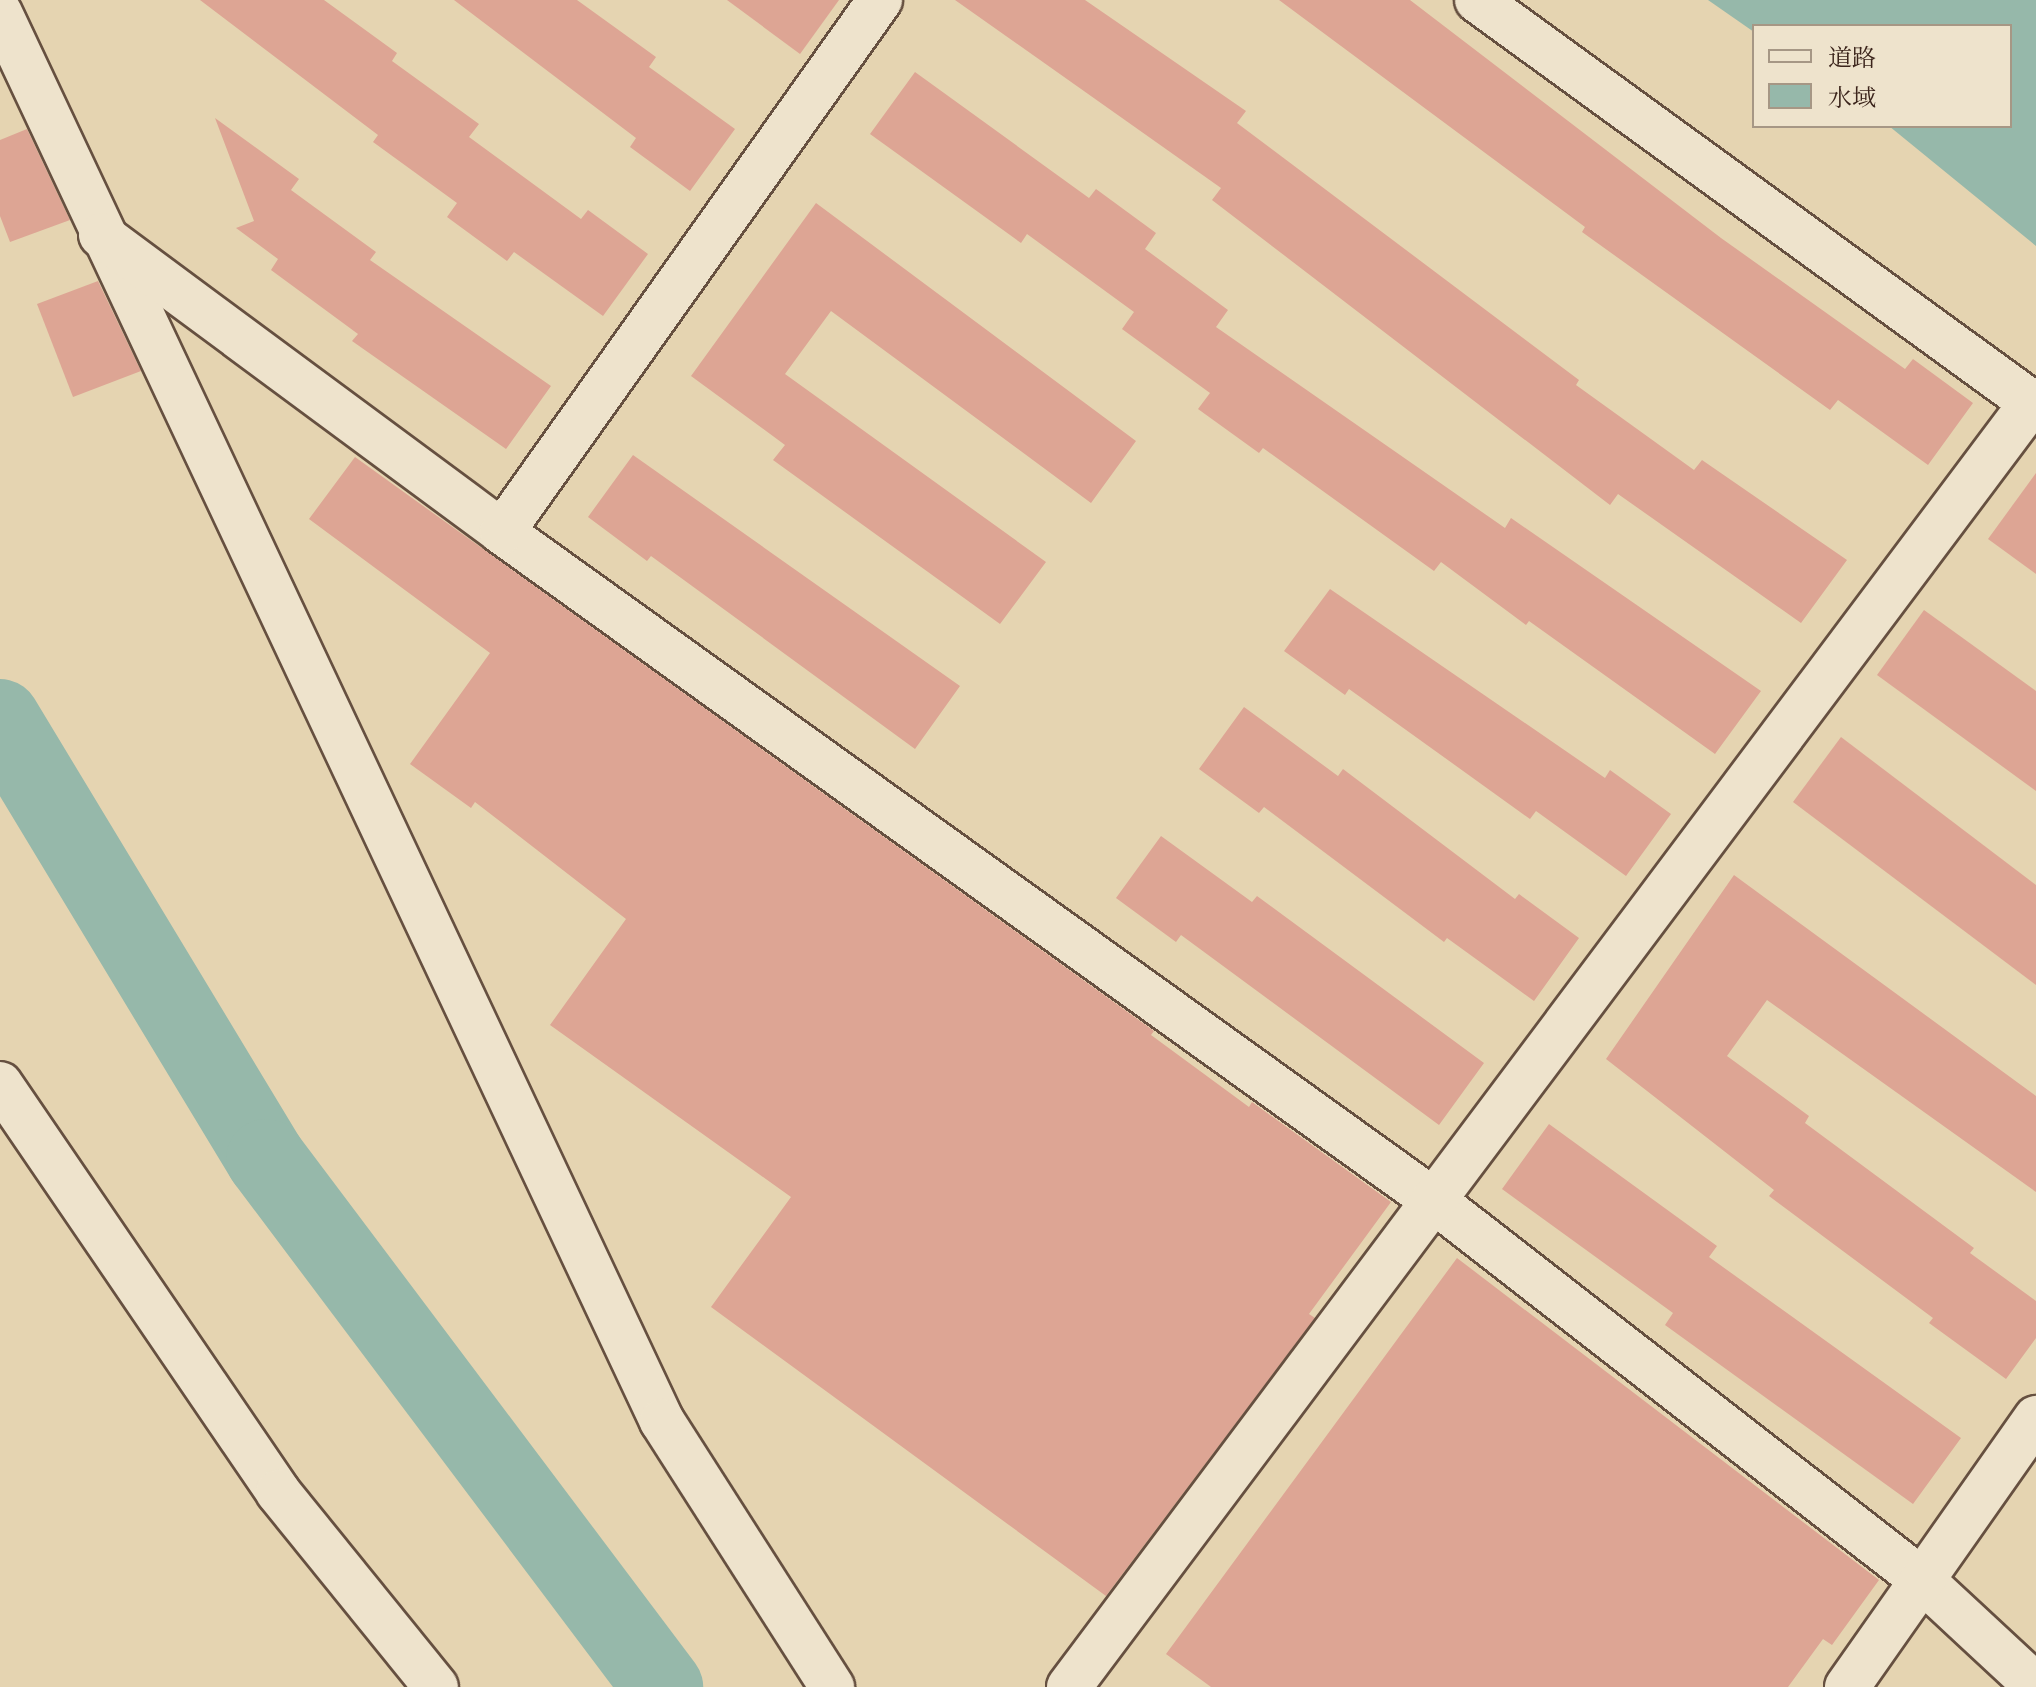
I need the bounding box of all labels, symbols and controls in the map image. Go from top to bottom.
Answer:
legend [1752,24,2012,128]
text: 道路 [1828,40,1876,75]
text: 水域 [1828,80,1876,115]

